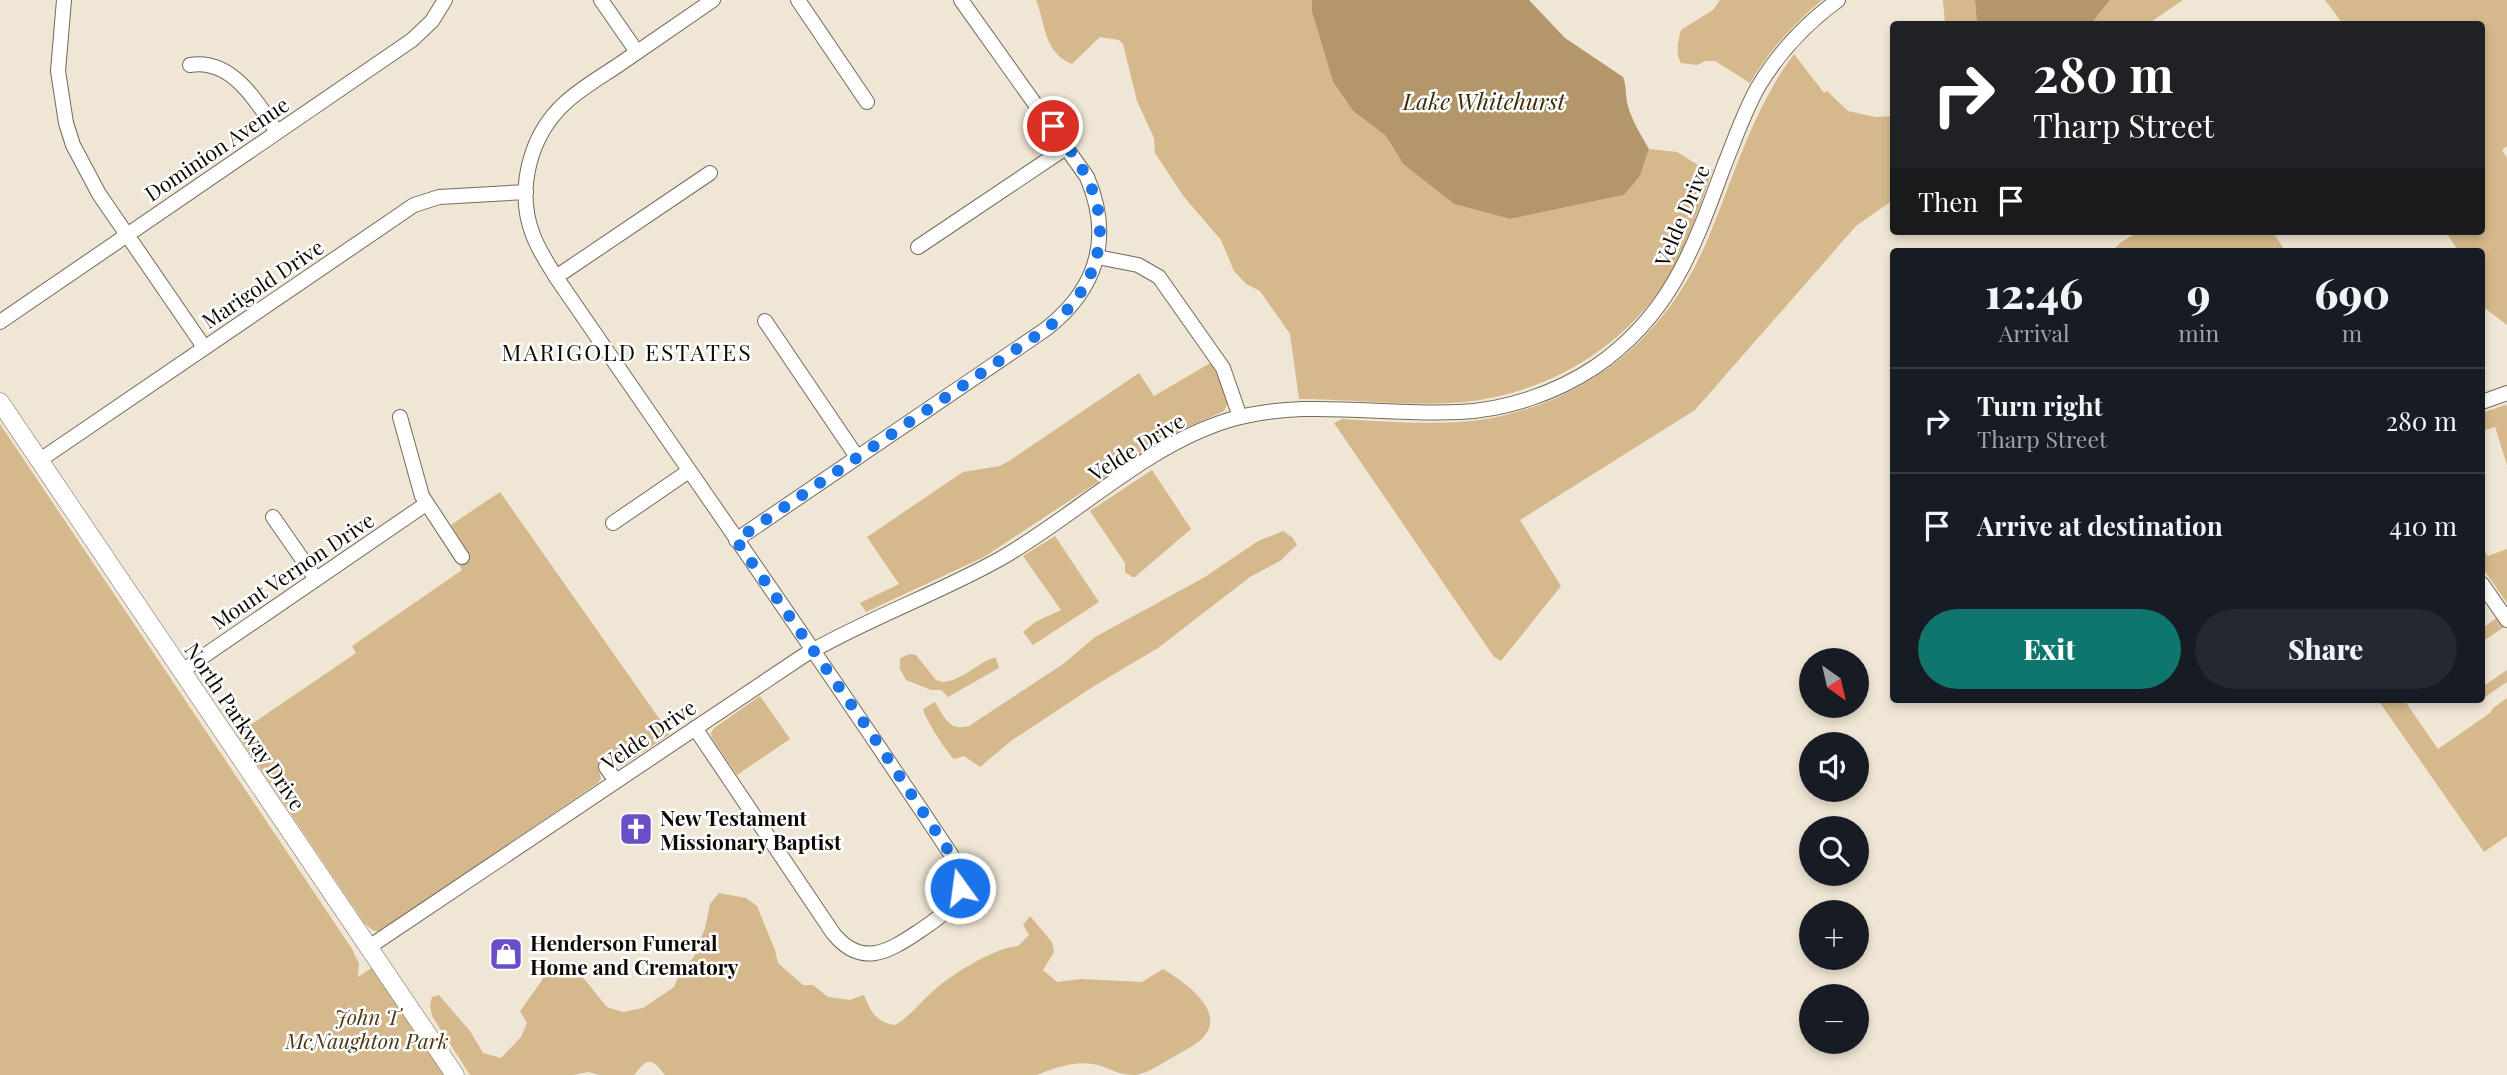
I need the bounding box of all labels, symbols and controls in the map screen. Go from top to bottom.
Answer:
text: 280 m [2033,40,2173,105]
icon: right [1918,49,2009,140]
water label: Lake Whitehurst [1402,85,1566,116]
street label: Dominion Avenue [139,89,293,207]
pin [1023,96,1083,156]
text: Tharp Street [2033,103,2214,146]
icon: arrive [1034,107,1072,145]
street label: Velde Drive [1647,160,1715,271]
icon: arrive [1992,182,2030,220]
text: Then [1918,184,1978,219]
street label: Marigold Drive [196,232,328,334]
text: 12:46 [1985,264,2083,320]
text: 9 [2187,264,2211,320]
text: 690 [2314,264,2390,320]
text: Arrival [1999,317,2070,348]
text: min [2178,317,2219,348]
text: m [2342,317,2362,348]
district label: MARIGOLD ESTATES [501,336,753,367]
text: Turn right [1977,388,2103,423]
icon: right [1918,402,1956,440]
text: 280 m [2386,403,2457,438]
street label: Velde Drive [1082,406,1189,487]
text: Tharp Street [1977,423,2107,454]
street label: Mount Vernon Drive [205,505,379,635]
icon: arrive [1918,507,1956,545]
text: Arrive at destination [1977,508,2223,543]
text: 410 m [2389,508,2457,543]
button: Exit [1918,609,2181,689]
button: Share [2195,609,2457,689]
street label: North Parkway Drive [179,637,313,815]
north arrow [1799,648,1869,718]
map controls [1799,648,1869,1054]
street label: Velde Drive [595,692,701,776]
button: sound [1799,732,1869,802]
place label: New Testament Missionary Baptist [660,803,842,855]
church icon: New Testament Missionary Baptist [617,810,655,848]
button: search [1799,816,1869,886]
position arrow [923,851,997,925]
button: + [1799,900,1869,970]
place label: Henderson Funeral Home and Crematory [530,928,739,980]
shop icon: Henderson Funeral Home and Crematory [487,935,525,973]
button: − [1799,984,1869,1054]
park label: John T McNaughton Park [285,1002,449,1054]

